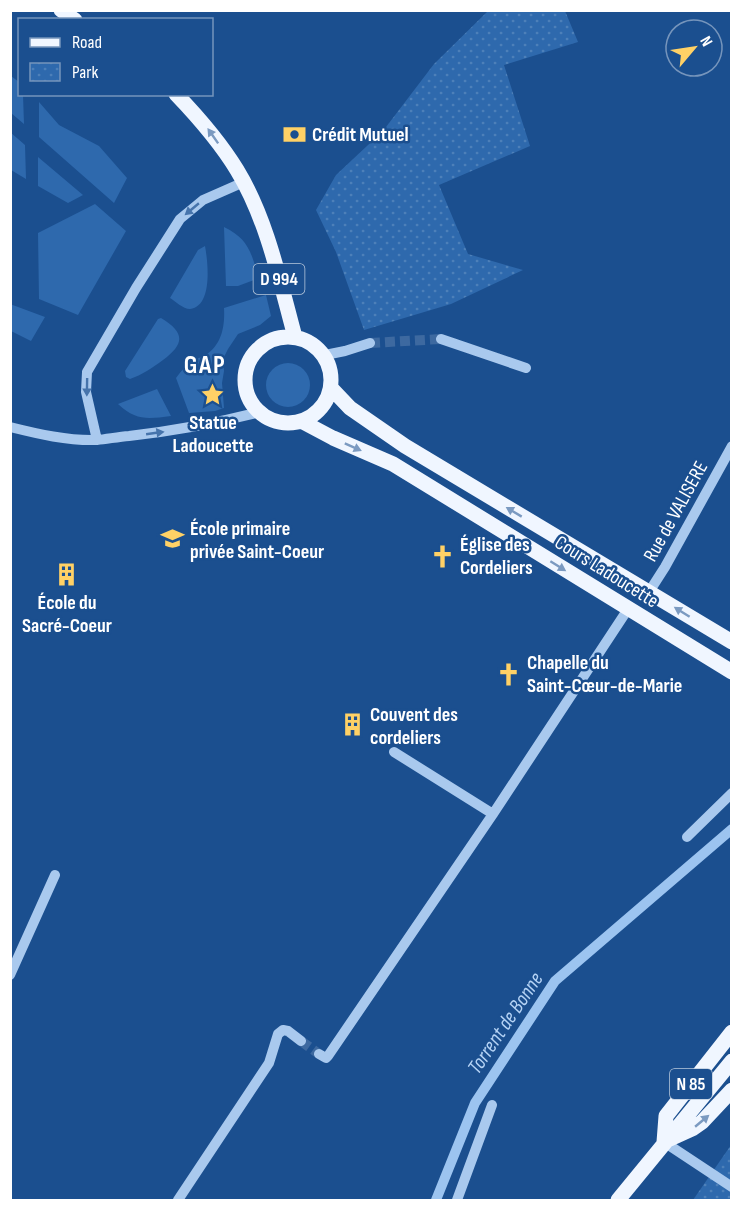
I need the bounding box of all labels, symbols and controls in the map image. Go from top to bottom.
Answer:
legend [18,18,213,96]
north arrow [664,18,724,78]
text: Road [72,32,102,53]
text: N [695,33,716,50]
text: Park [72,62,98,83]
bank icon: Crédit Mutuel [281,121,307,147]
place label: Crédit Mutuel [312,123,409,147]
one-way arrow [207,128,219,144]
one-way arrow [185,202,200,215]
road number: D 994 [254,264,304,294]
district label: GAP [184,350,226,381]
one-way arrow [82,378,92,397]
place icon: Statue Ladoucette [200,382,226,408]
place label: Statue Ladoucette [173,411,253,458]
one-way arrow [145,429,164,438]
one-way arrow [345,443,362,452]
street label: Rue de VALISERE [638,457,713,566]
one-way arrow [506,506,522,517]
place label: École primaire privée Saint-Coeur [190,517,324,564]
school or university icon: École primaire privée Saint-Coeur [159,526,185,552]
street label: Cours Ladoucette [550,530,663,613]
place label: Église des Cordeliers [460,533,533,580]
church icon: Église des Cordeliers [429,543,455,569]
building icon: École du Sacré-Coeur [54,561,80,587]
one-way arrow [550,561,567,571]
place label: École du Sacré-Coeur [22,591,112,638]
one-way arrow [674,606,690,617]
place label: Chapelle du Saint-Cœur-de-Marie [527,651,682,698]
church icon: Chapelle du Saint-Cœur-de-Marie [496,661,522,687]
place label: Couvent des cordeliers [370,703,458,750]
building icon: Couvent des cordeliers [339,712,365,738]
water label: Torrent de Bonne [462,968,549,1079]
road number: N 85 [670,1069,712,1099]
one-way arrow [694,1115,709,1128]

